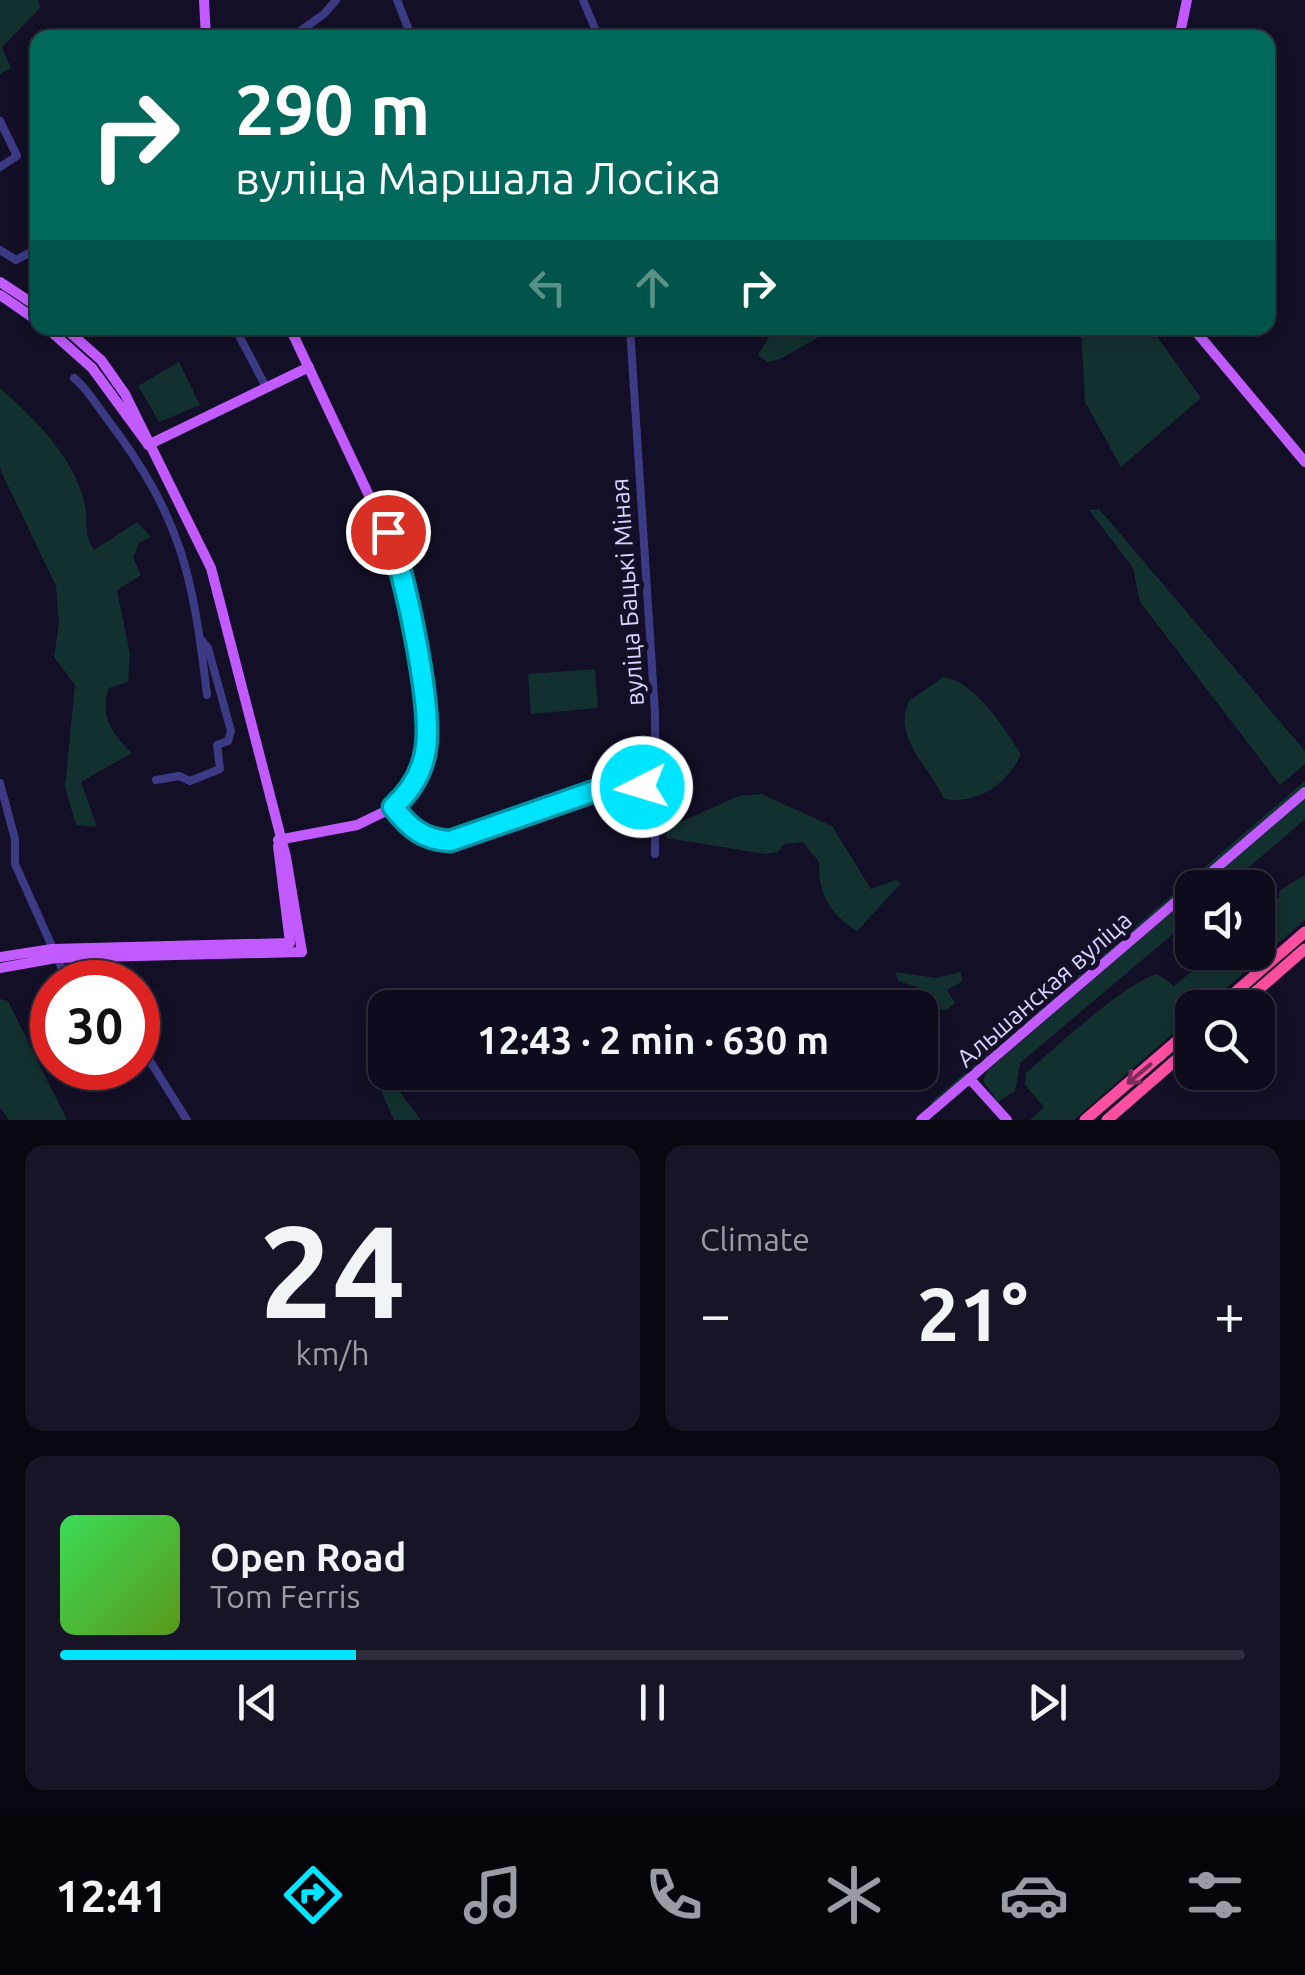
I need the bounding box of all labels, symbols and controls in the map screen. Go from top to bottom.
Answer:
icon: right [70,70,200,200]
text: 290 m [235,70,430,148]
text: вуліца Маршала Лосіка [235,152,721,203]
icon: left [520,260,575,315]
icon: ahead [625,260,680,315]
icon: right [730,260,785,315]
street label: вуліца Бацькі Міная [605,477,649,707]
pin [346,490,431,575]
icon: arrive [361,505,416,560]
position arrow [590,735,694,839]
map controls [1175,870,1275,1090]
button: sound [1175,870,1275,970]
street label: Альшанская вуліца [951,906,1137,1072]
speed limit sign: 30 [30,960,160,1090]
button: search [1175,990,1275,1090]
text: 12:43 · 2 min · 630 m [477,1019,829,1061]
one-way arrow [1127,1063,1152,1086]
text: 24 [259,1197,406,1343]
text: Climate [700,1221,810,1257]
text: 21° [917,1271,1028,1355]
text: − [700,1283,731,1344]
text: + [1214,1283,1245,1344]
text: km/h [296,1335,369,1371]
text: Open Road [210,1536,406,1578]
text: Tom Ferris [210,1578,360,1614]
icon: previous [230,1675,285,1730]
icon: pause [625,1675,680,1730]
icon: next [1020,1675,1075,1730]
icon: directions [278,1860,348,1930]
icon: music [458,1860,528,1930]
icon: phone [639,1860,709,1930]
icon: climate [819,1860,889,1930]
icon: car [999,1860,1069,1930]
icon: filters [1180,1860,1250,1930]
text: 12:41 [55,1870,168,1921]

